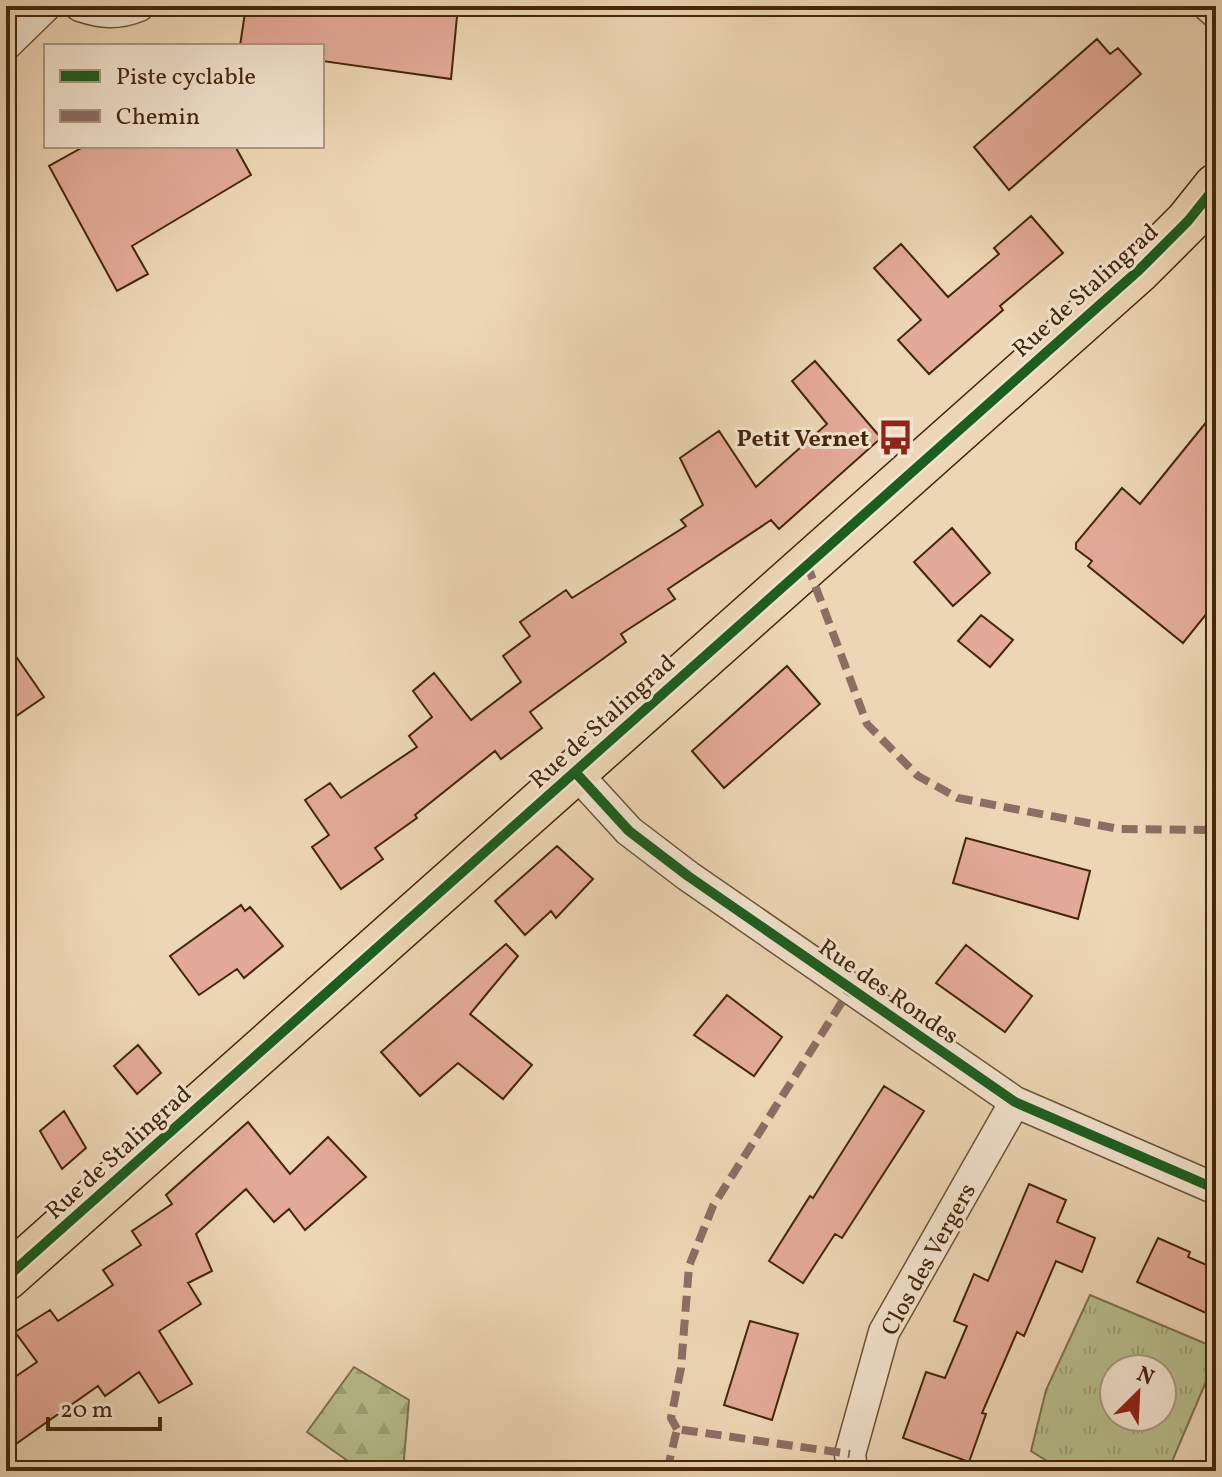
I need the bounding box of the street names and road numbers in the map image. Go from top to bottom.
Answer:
street label: Rue de Stalingrad [1006,217,1167,366]
street label: Rue de Stalingrad [523,648,684,797]
street label: Rue des Rondes [811,932,965,1054]
street label: Rue de Stalingrad [39,1079,200,1228]
street label: Clos des Vergers [874,1178,986,1342]

